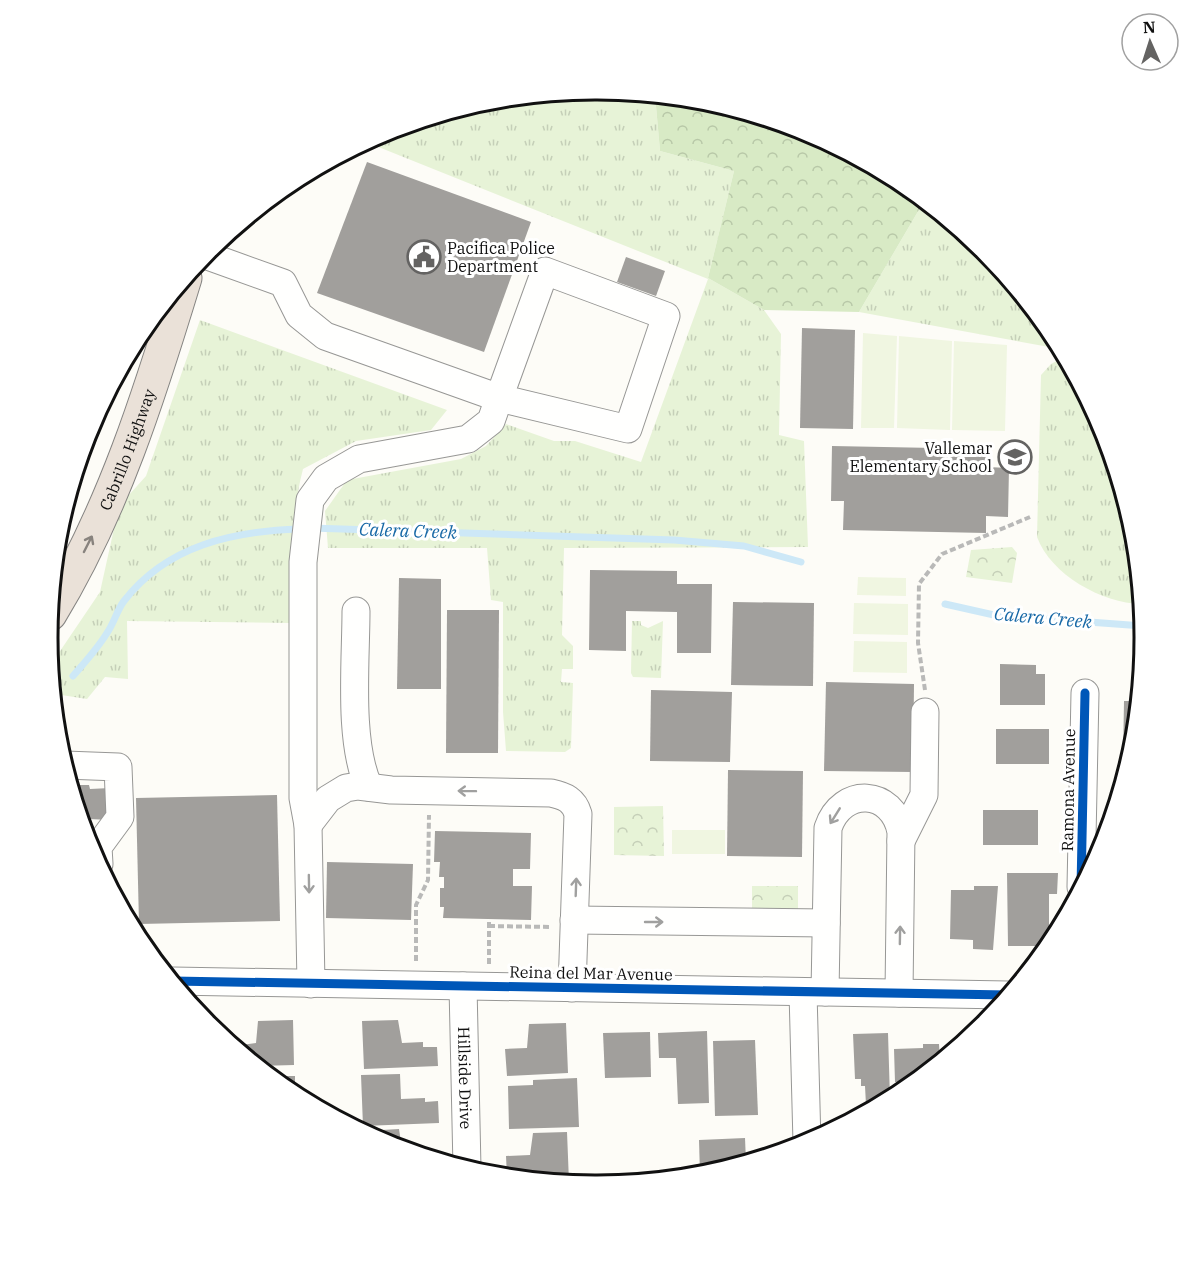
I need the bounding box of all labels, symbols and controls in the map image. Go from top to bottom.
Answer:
north arrow [1120,12,1180,72]
text: N [1142,17,1156,37]
place label: Pacifica Police Department [447,238,555,276]
public building icon: Pacifica Police Department [406,239,442,275]
street label: Cabrillo Highway [95,386,159,513]
place label: Vallemar Elementary School [849,438,992,476]
school or university icon: Vallemar Elementary School [997,439,1033,475]
water label: Calera Creek [359,517,458,544]
one-way arrow [83,535,94,553]
water label: Calera Creek [993,602,1093,633]
street label: Ramona Avenue [1057,728,1079,852]
one-way arrow [457,786,477,797]
one-way arrow [828,807,841,824]
one-way arrow [303,873,315,893]
one-way arrow [570,878,581,898]
one-way arrow [643,916,663,928]
one-way arrow [894,925,906,945]
street label: Reina del Mar Avenue [509,962,673,984]
street label: Hillside Drive [454,1026,476,1129]

